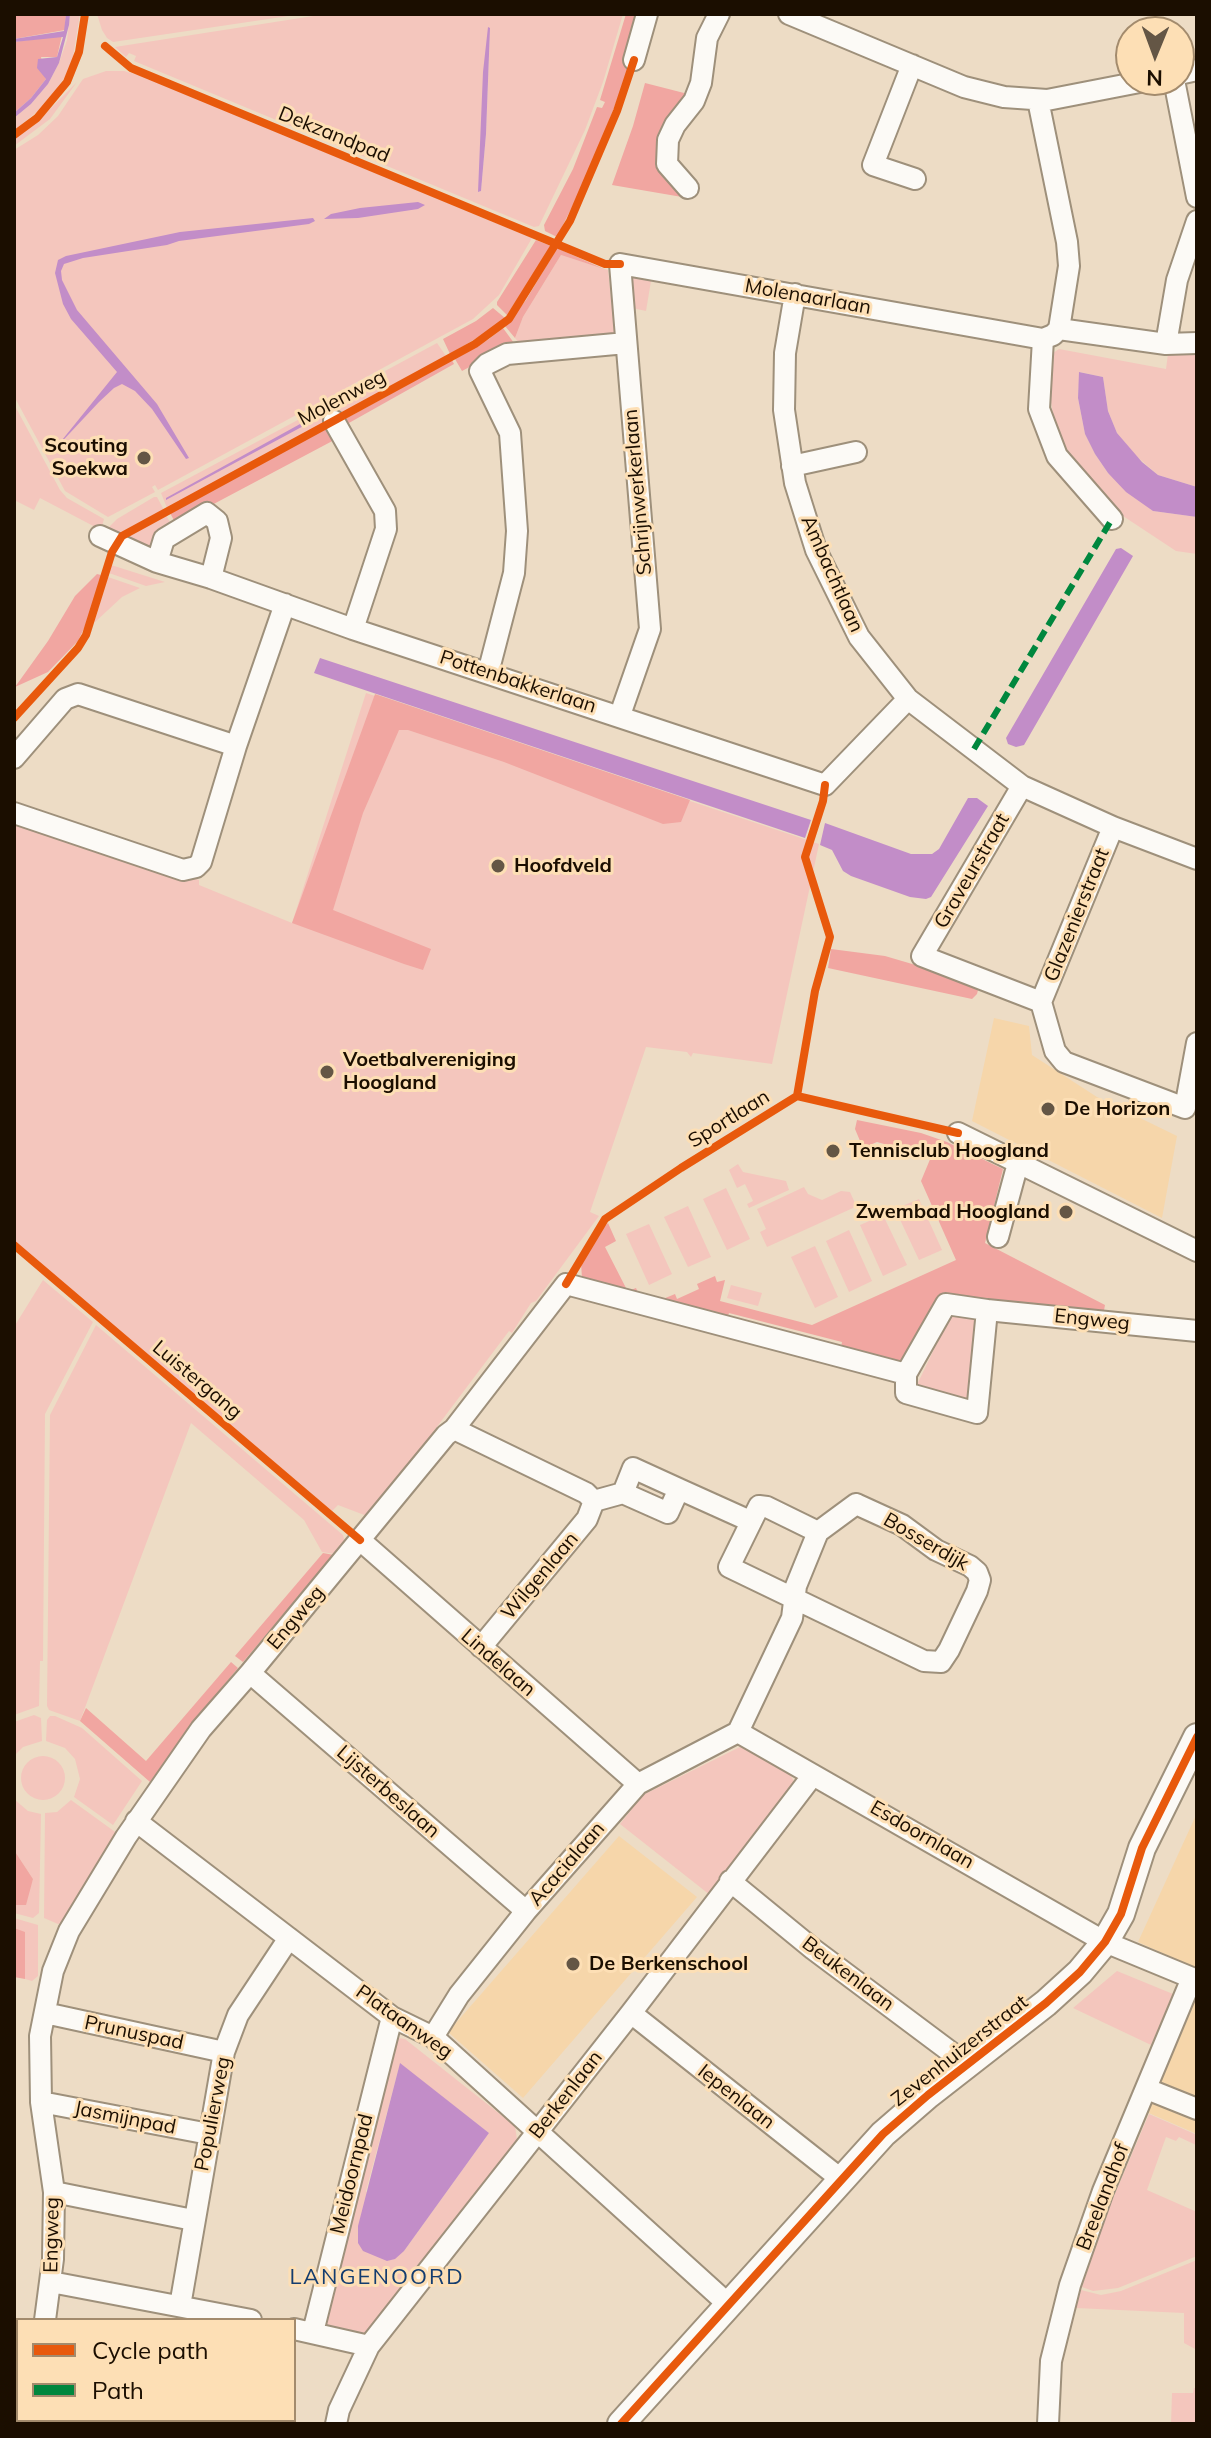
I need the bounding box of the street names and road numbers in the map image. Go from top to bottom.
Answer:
street label: Dekzandpad [275,102,393,168]
street label: Molenaarlaan [743,274,873,320]
street label: Molenweg [294,365,390,431]
street label: Schrijnwerkerlaan [619,408,657,576]
street label: Ambachtlaan [796,512,868,636]
street label: Pottenbakkerlaan [437,645,599,719]
street label: Graveurstraat [929,809,1015,933]
street label: Glazenierstraat [1039,845,1115,985]
street label: Sportlaan [684,1085,774,1153]
street label: Engweg [1053,1304,1131,1336]
street label: Luistergang [147,1336,247,1424]
street label: Bosserdijk [879,1508,973,1576]
street label: Wilgenlaan [496,1527,584,1625]
street label: Engweg [262,1581,330,1655]
street label: Lindelaan [456,1624,540,1702]
street label: Lijsterbeslaan [332,1741,444,1843]
street label: Esdoornlaan [866,1796,978,1874]
street label: Acacialaan [524,1817,610,1911]
street label: Beukenlaan [797,1932,899,2016]
street label: Plataanweg [351,1980,457,2064]
street label: Zevenhuizerstraat [887,1990,1033,2112]
street label: Prunuspad [82,2011,186,2055]
street label: Berkenlaan [524,2046,608,2144]
street label: Populierweg [190,2055,236,2173]
street label: Iepenlaan [693,2059,779,2135]
street label: Jasmijnpad [72,2096,178,2140]
street label: Meidoornpad [326,2112,378,2236]
street label: Breelandhof [1072,2140,1134,2254]
street label: Engweg [39,2197,65,2273]

